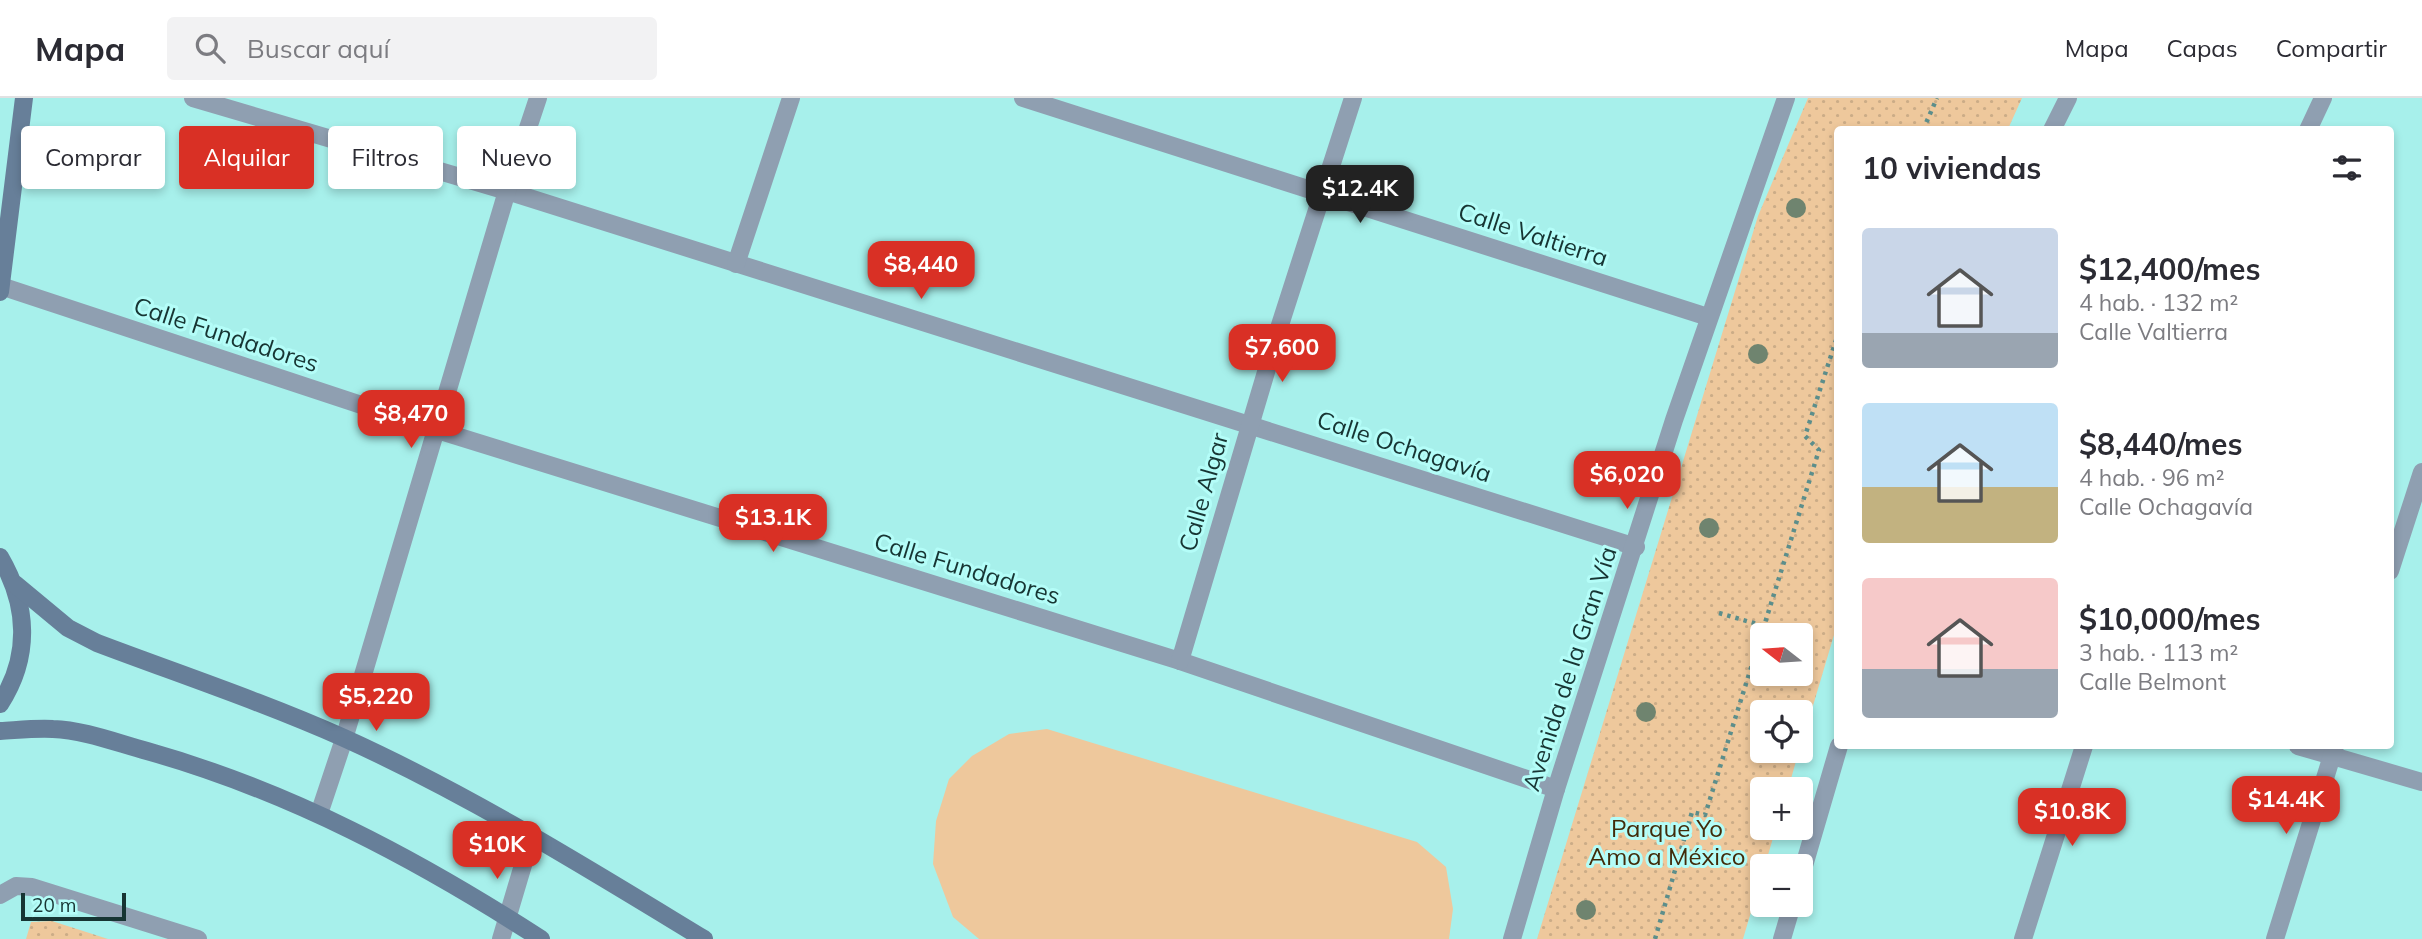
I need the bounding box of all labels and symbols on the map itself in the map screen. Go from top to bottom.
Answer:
pin: $12.4K [1303,166,1417,225]
street label: Calle Valtierra [1455,196,1612,272]
pin: $8,440 [864,242,978,301]
street label: Calle Fundadores [130,290,323,378]
pin: $7,600 [1225,324,1339,384]
pin: $8,470 [354,390,468,450]
street label: Calle Ochagavía [1313,404,1495,488]
street label: Calle Algar [1172,429,1234,555]
pin: $6,020 [1570,452,1684,511]
pin: $13.1K [716,494,830,554]
street label: Calle Fundadores [871,526,1064,611]
street label: Avenida de la Gran Vía [1515,543,1623,795]
north arrow [1750,623,1813,686]
pin: $5,220 [319,674,433,733]
pin: $14.4K [2229,776,2343,836]
pin: $10.8K [2015,788,2129,848]
park label: Parque Yo Amo a México [1589,813,1745,871]
pin: $10K [456,822,538,881]
scale bar [21,890,126,922]

